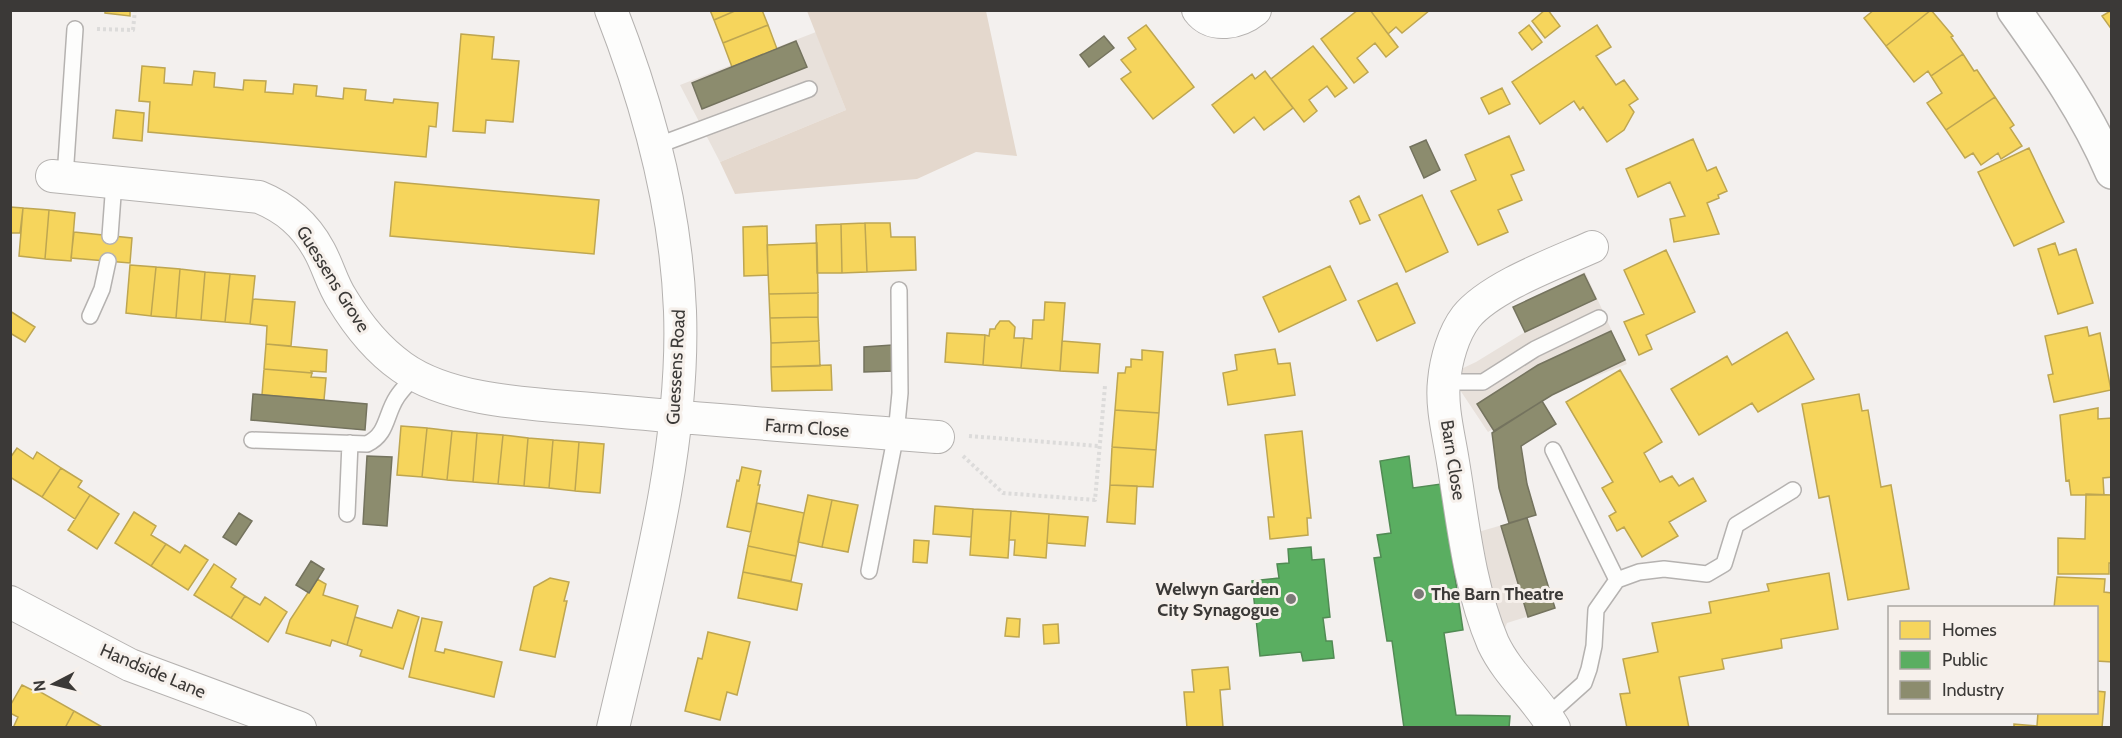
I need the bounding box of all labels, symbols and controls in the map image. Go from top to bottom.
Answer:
street label: Guessens Grove [292,222,374,336]
street label: Guessens Road [662,309,690,425]
street label: Farm Close [764,414,850,442]
street label: Barn Close [1436,418,1470,502]
place label: Welwyn Garden City Synagogue [1156,578,1279,621]
place label: The Barn Theatre [1431,583,1563,605]
marker: The Barn Theatre [1412,587,1426,601]
marker: Welwyn Garden City Synagogue [1284,592,1298,606]
legend [1888,606,2098,714]
text: Homes [1942,619,1997,641]
street label: Handside Lane [97,639,209,703]
text: Public [1942,649,1988,671]
north arrow [24,654,84,714]
text: N [29,679,50,693]
text: Industry [1942,679,2004,701]

